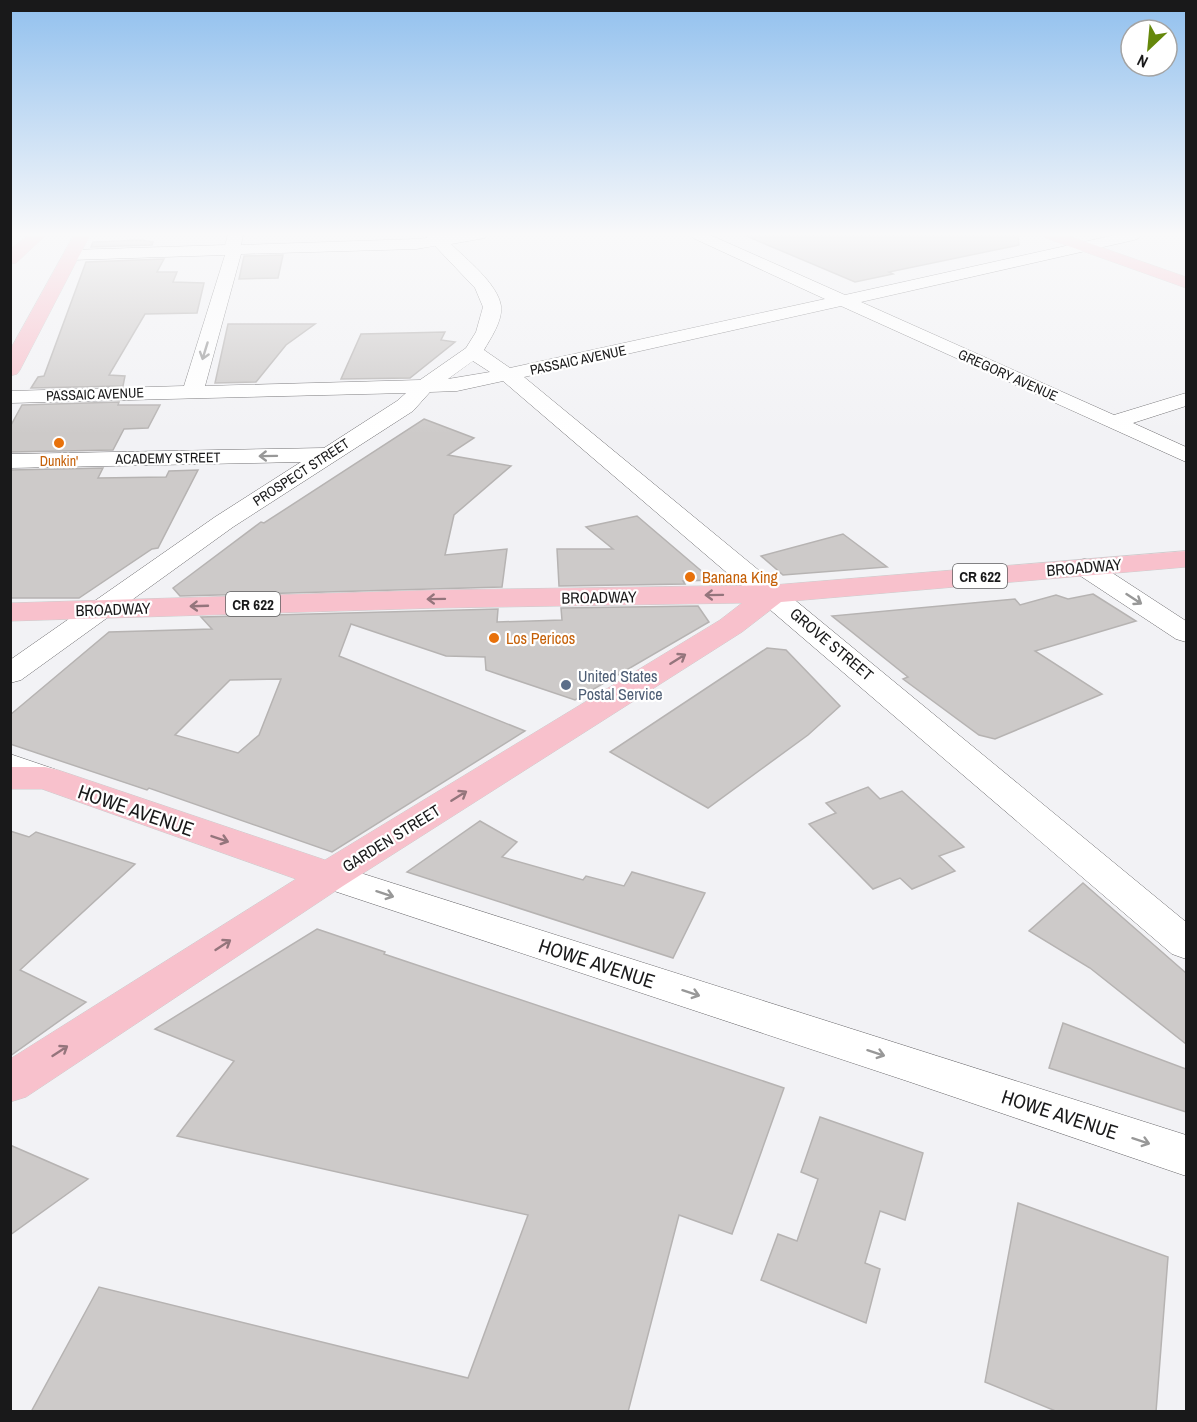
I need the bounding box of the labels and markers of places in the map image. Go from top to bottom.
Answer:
marker: Dunkin' [52,436,66,450]
place label: Dunkin' [40,452,78,470]
place label: Banana King [702,566,779,588]
marker: Banana King [683,570,697,584]
place label: Los Pericos [506,627,575,649]
marker: Los Pericos [487,631,501,645]
place label: United States Postal Service [578,665,663,705]
marker: United States Postal Service [559,678,573,692]

